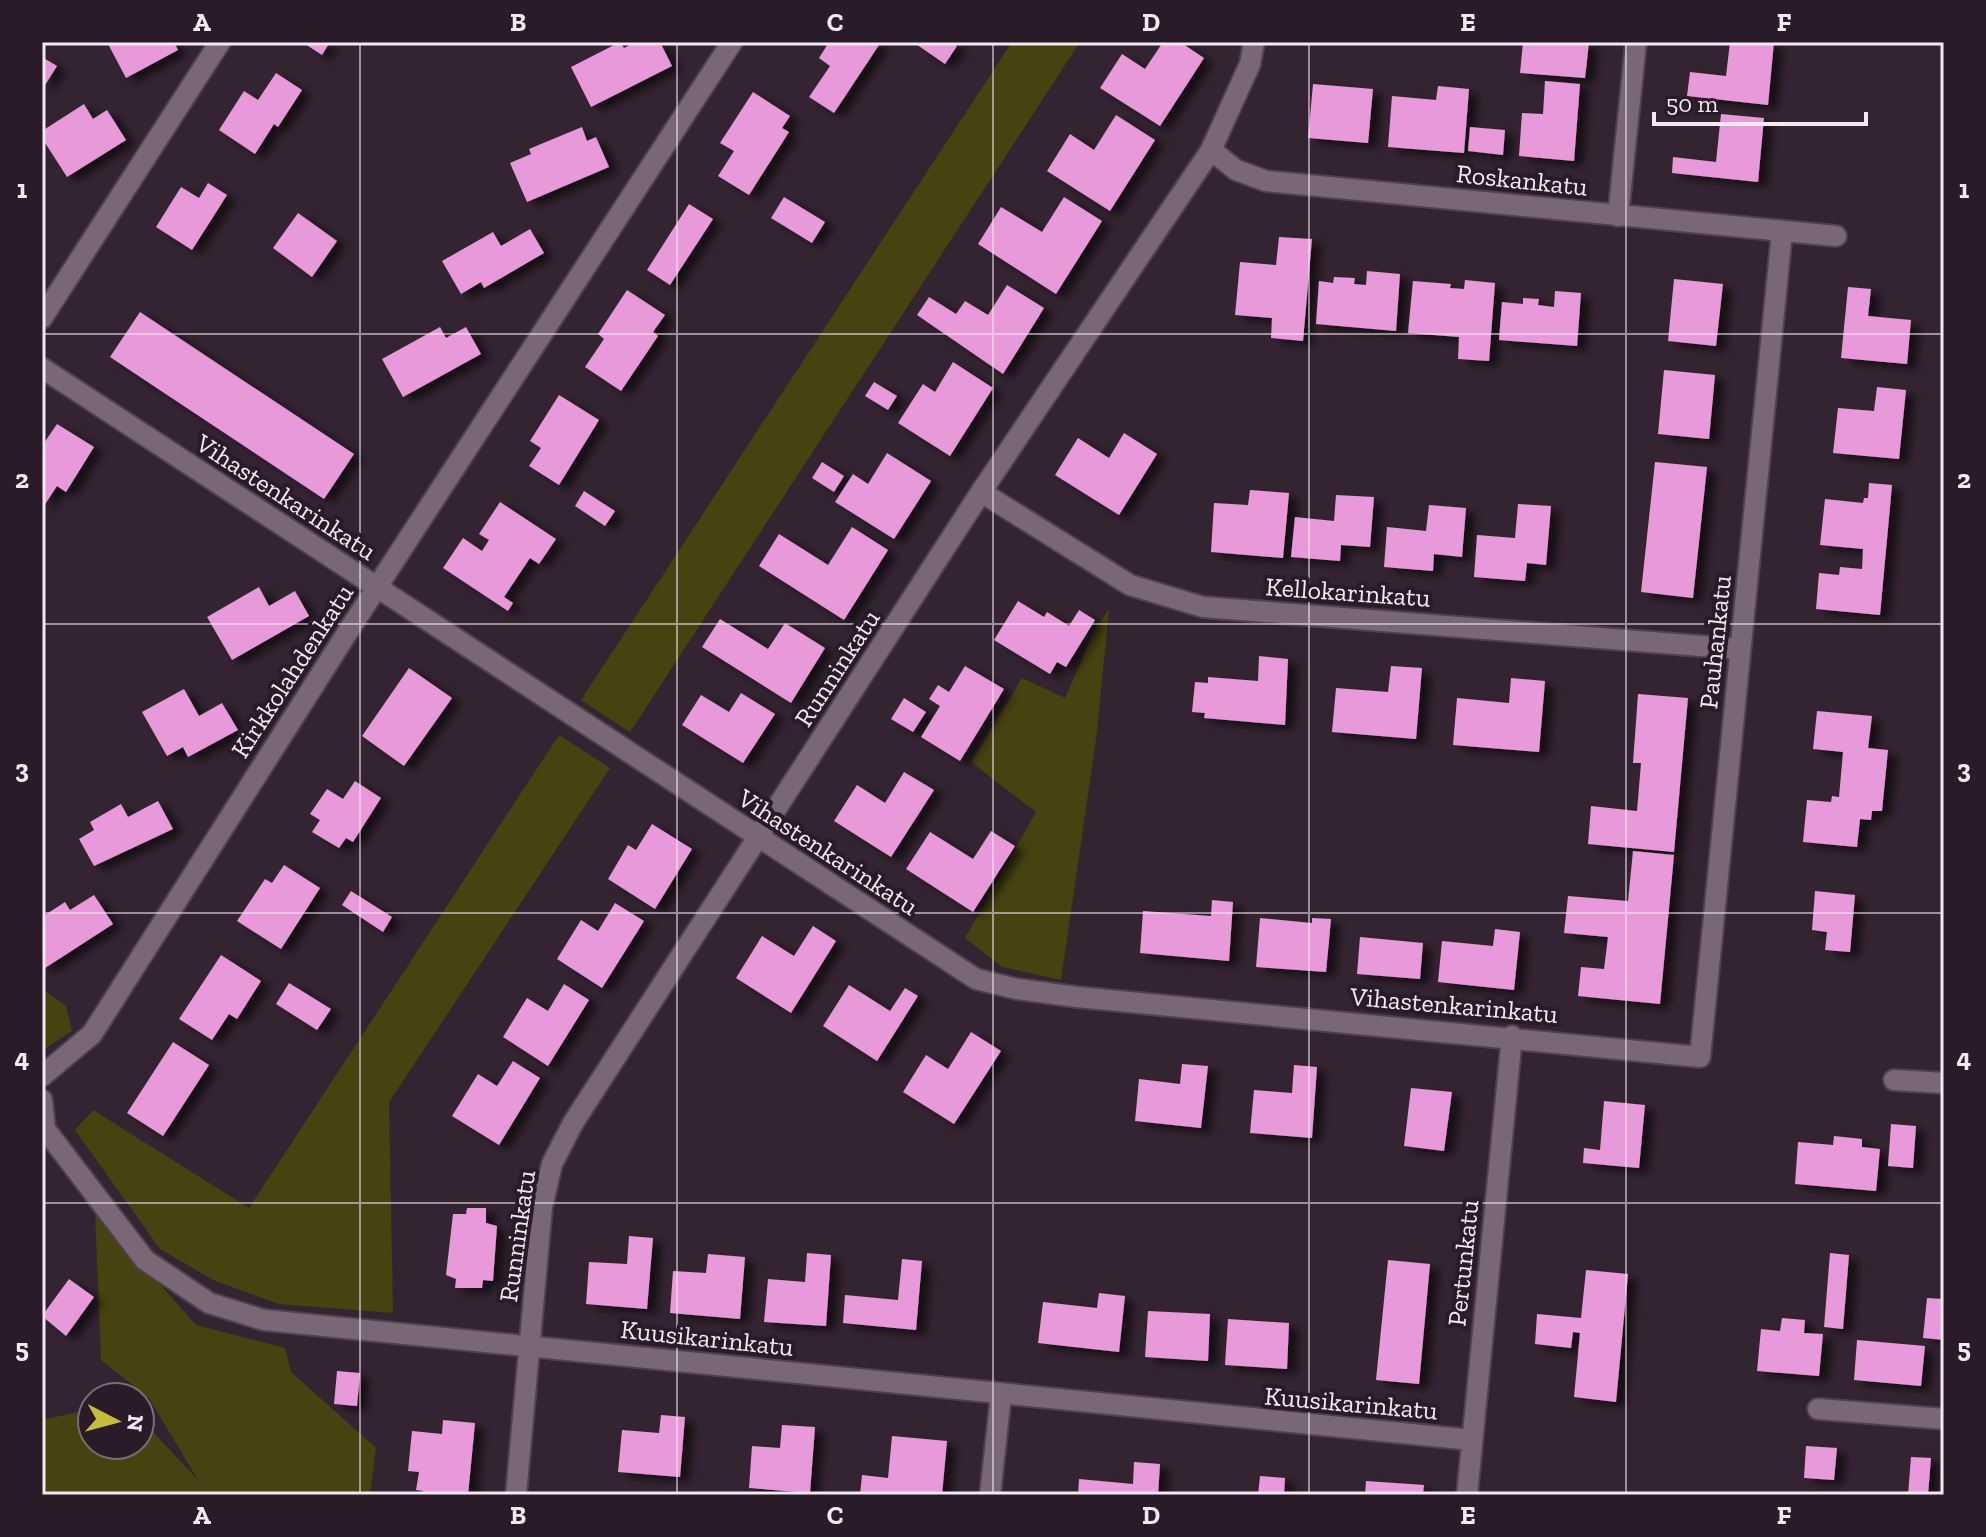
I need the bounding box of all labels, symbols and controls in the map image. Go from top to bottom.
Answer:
text: A [193,6,211,38]
text: B [510,6,526,38]
text: C [827,6,843,38]
text: D [1142,6,1160,38]
text: E [1460,6,1476,38]
text: F [1777,6,1792,38]
scale bar [1654,76,1866,126]
text: 50 m [1666,89,1719,118]
street label: Roskankatu [1455,157,1590,203]
text: 1 [17,173,28,205]
text: 1 [1959,173,1970,205]
street label: Vihastenkarinkatu [189,426,382,567]
text: 2 [15,463,29,495]
text: 2 [1957,463,1971,495]
street label: Kellokarinkatu [1265,570,1432,614]
street label: Pauhankatu [1692,573,1738,710]
street label: Kirkkolahdenkatu [224,578,360,764]
street label: Runninkatu [787,603,887,732]
text: 3 [15,753,29,785]
text: 3 [1957,753,1971,785]
street label: Vihastenkarinkatu [731,781,924,922]
street label: Vihastenkarinkatu [1348,980,1560,1030]
text: 4 [15,1042,30,1074]
text: 4 [1957,1042,1972,1074]
street label: Runninkatu [492,1168,542,1304]
street label: Pertunkatu [1440,1198,1486,1328]
street label: Kuusikarinkatu [619,1313,795,1363]
text: 5 [15,1332,29,1364]
text: 5 [1957,1332,1971,1364]
street label: Kuusikarinkatu [1263,1379,1439,1427]
north arrow [76,1381,156,1461]
text: N [121,1413,150,1433]
text: A [193,1499,211,1531]
text: B [510,1499,526,1531]
text: C [827,1499,843,1531]
text: D [1142,1499,1160,1531]
text: E [1460,1499,1476,1531]
text: F [1777,1499,1792,1531]

